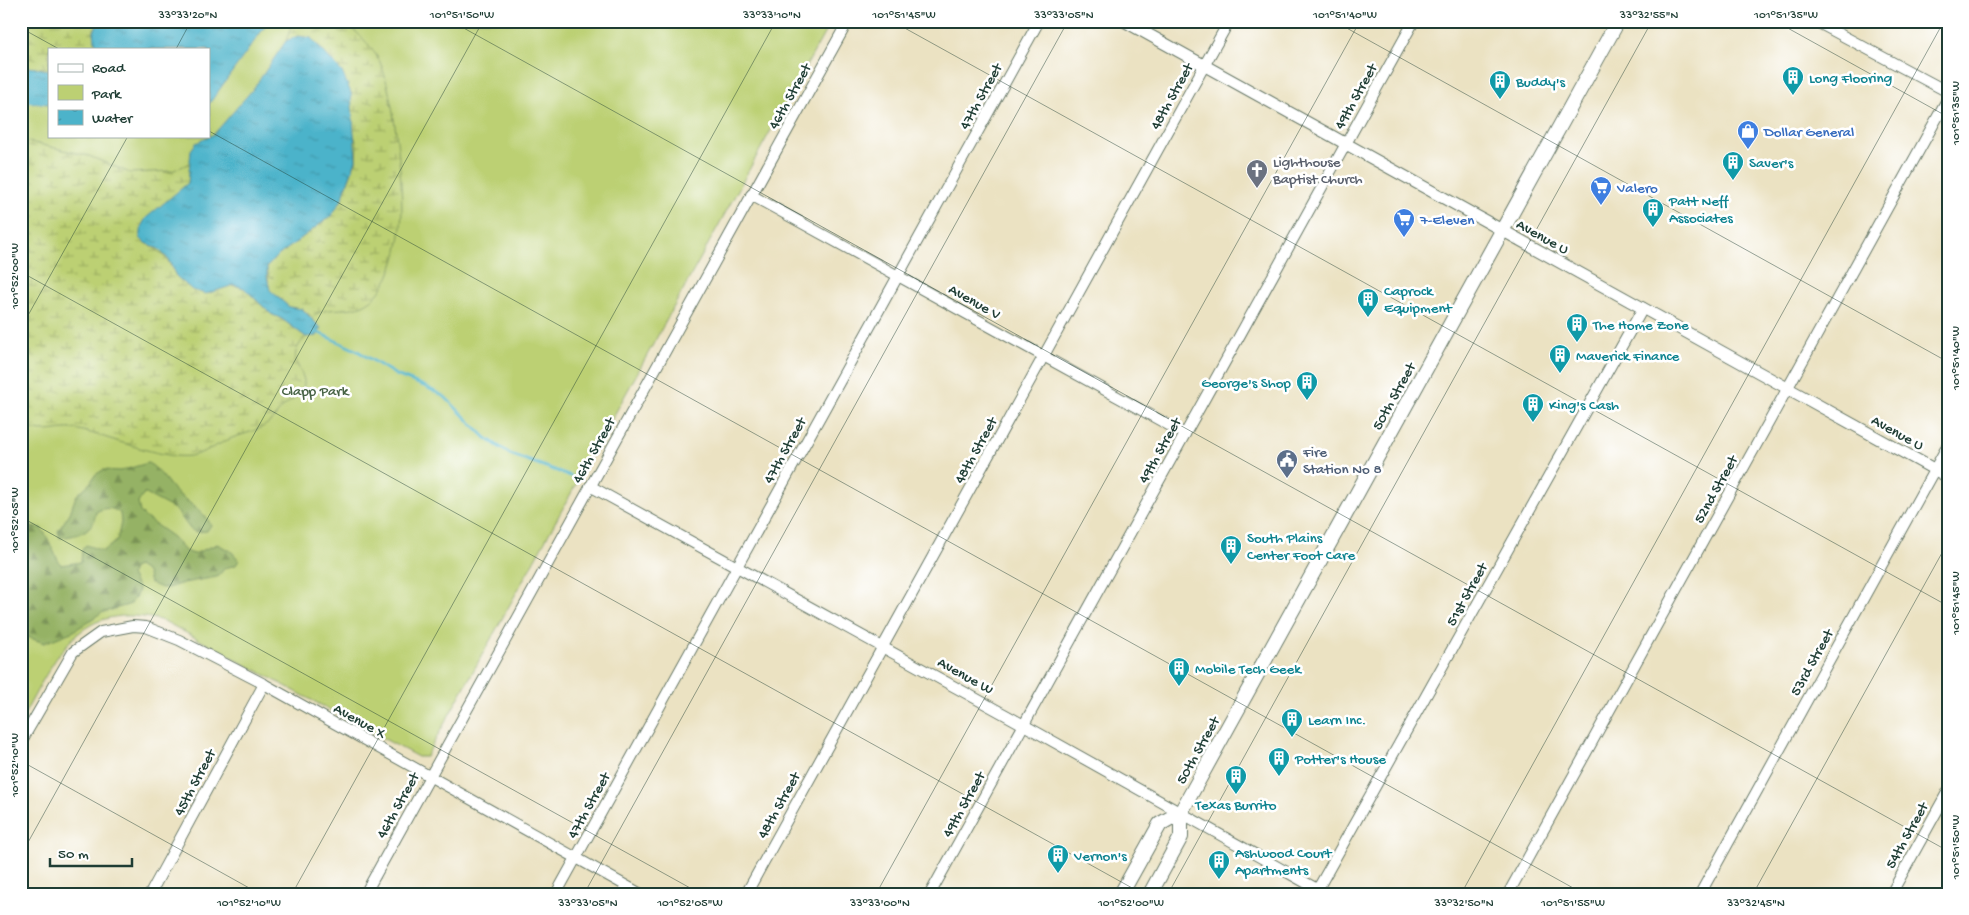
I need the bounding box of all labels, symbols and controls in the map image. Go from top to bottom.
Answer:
text: 33°33'20"N [158,9,218,23]
text: 101°51'50"W [429,9,494,23]
text: 33°33'10"N [742,9,801,23]
text: 101°51'45"W [871,9,936,23]
text: 33°33'05"N [1033,9,1094,23]
text: 101°51'40"W [1312,9,1377,23]
text: 33°32'55"N [1619,9,1678,23]
text: 101°51'35"W [1753,9,1818,23]
legend [48,48,210,138]
street label: 46th Street [765,59,817,133]
street label: 47th Street [956,59,1008,133]
street label: 48th Street [1147,59,1199,133]
street label: 49th Street [1331,59,1383,133]
text: Road [92,60,126,78]
building icon: Long Flooring [1781,65,1805,96]
building icon: Buddy's [1488,69,1512,100]
place label: Long Flooring [1809,70,1892,88]
place label: Buddy's [1515,74,1565,92]
text: 101°51'35"W [1950,81,1964,146]
text: Park [91,86,122,104]
text: Water [92,110,134,128]
shop icon: Dollar General [1736,119,1760,150]
place label: Dollar General [1763,124,1854,142]
building icon: Saver's [1721,150,1745,181]
place label: Lighthouse Baptist Church [1272,154,1363,189]
place label: Saver's [1749,155,1794,173]
church icon: Lighthouse Baptist Church [1245,158,1269,189]
supermarket icon: Valero [1589,175,1613,206]
place label: Valero [1616,180,1658,198]
place label: Patt Neff Associates [1668,193,1733,228]
building icon: Patt Neff Associates [1641,197,1665,228]
supermarket icon: 7-Eleven [1392,207,1416,238]
place label: 7-Eleven [1419,212,1474,230]
street label: Avenue U [1513,216,1572,260]
text: 101°52'00"W [9,243,23,310]
street label: Avenue V [945,281,1003,324]
place label: Caprock Equipment [1384,283,1454,318]
building icon: Caprock Equipment [1356,287,1380,318]
building icon: The Home Zone [1565,312,1589,343]
place label: The Home Zone [1592,317,1689,335]
text: 101°51'40"W [1950,326,1964,391]
building icon: Maverick Finance [1548,343,1572,374]
place label: Maverick Finance [1576,348,1680,366]
street label: 50th Street [1369,359,1422,434]
building icon: George's Shop [1295,370,1319,401]
place label: George's Shop [1201,375,1292,393]
park label: Clapp Park [282,383,350,401]
building icon: King's Cash [1521,392,1545,423]
place label: King's Cash [1549,397,1619,415]
street label: Avenue U [1868,412,1927,456]
street label: 46th Street [569,413,621,487]
street label: 47th Street [760,413,812,487]
street label: 48th Street [951,413,1003,487]
street label: 49th Street [1135,413,1187,487]
place label: Fire Station No 8 [1302,444,1382,479]
public building icon: Fire Station No 8 [1275,448,1299,479]
street label: 52nd Street [1691,451,1744,527]
text: 101°52'05"W [9,487,23,554]
place label: South Plains Center Foot Care [1247,530,1355,565]
building icon: South Plains Center Foot Care [1219,534,1243,565]
street label: 51st Street [1443,559,1493,630]
text: 101°51'45"W [1950,571,1964,636]
street label: 53rd Street [1787,625,1839,699]
street label: Avenue W [934,654,996,700]
building icon: Mobile Tech Geek [1167,656,1191,687]
place label: Mobile Tech Geek [1195,661,1302,679]
street label: Avenue X [330,700,389,744]
building icon: Learn Inc. [1280,707,1304,738]
place label: Learn Inc. [1308,712,1366,730]
street label: 50th Street [1173,713,1226,788]
text: 101°52'10"W [9,733,23,798]
street label: 45th Street [171,745,222,819]
building icon: Potter's House [1267,746,1291,777]
place label: Potter's House [1294,751,1386,769]
building icon: Texas Burrito [1224,764,1248,795]
street label: 49th Street [939,767,991,841]
street label: 46th Street [373,768,425,842]
street label: 47th Street [564,768,616,842]
street label: 48th Street [754,768,806,842]
place label: Texas Burrito [1194,797,1277,815]
street label: 54th Street [1882,798,1934,872]
text: 101°51'50"W [1950,815,1964,880]
scale bar [50,835,132,867]
building icon: Vernon's [1046,843,1070,874]
place label: Ashwood Court Apartments [1235,845,1333,880]
text: 50 m [58,846,89,864]
place label: Vernon's [1073,848,1127,866]
building icon: Ashwood Court Apartments [1207,849,1231,880]
text: 101°52'10"W [216,897,281,911]
text: 33°33'05"N [557,897,618,911]
text: 101°52'05"W [656,897,723,911]
text: 33°33'00"N [849,897,910,911]
text: 101°52'00"W [1097,897,1164,911]
text: 33°32'50"N [1434,897,1494,911]
text: 101°51'55"W [1540,897,1605,911]
text: 33°32'45"N [1726,897,1785,911]

